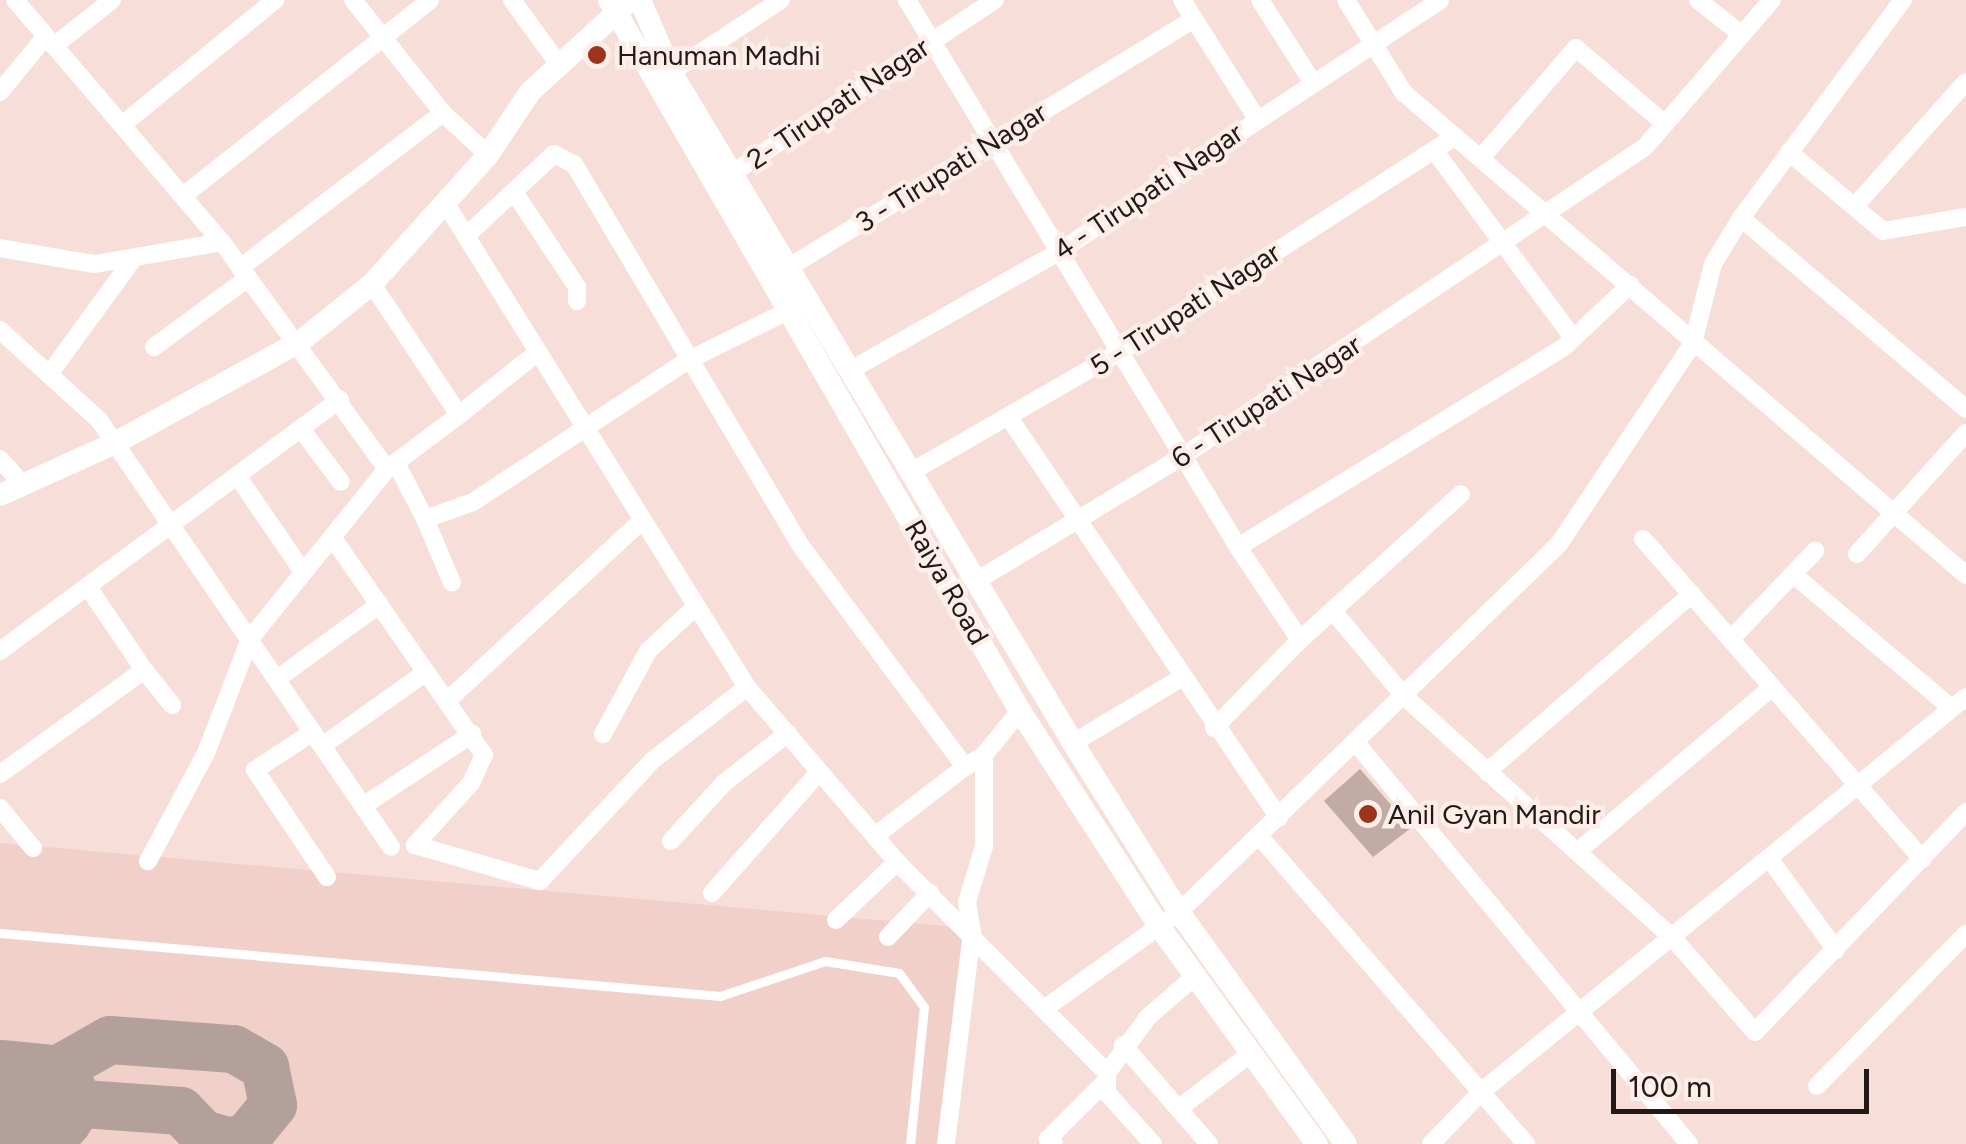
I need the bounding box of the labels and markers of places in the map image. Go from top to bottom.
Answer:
place label: Hanuman Madhi [617,38,821,72]
marker: Hanuman Madhi [586,44,608,66]
place label: Anil Gyan Mandir [1388,797,1601,831]
marker: Anil Gyan Mandir [1357,803,1379,825]

